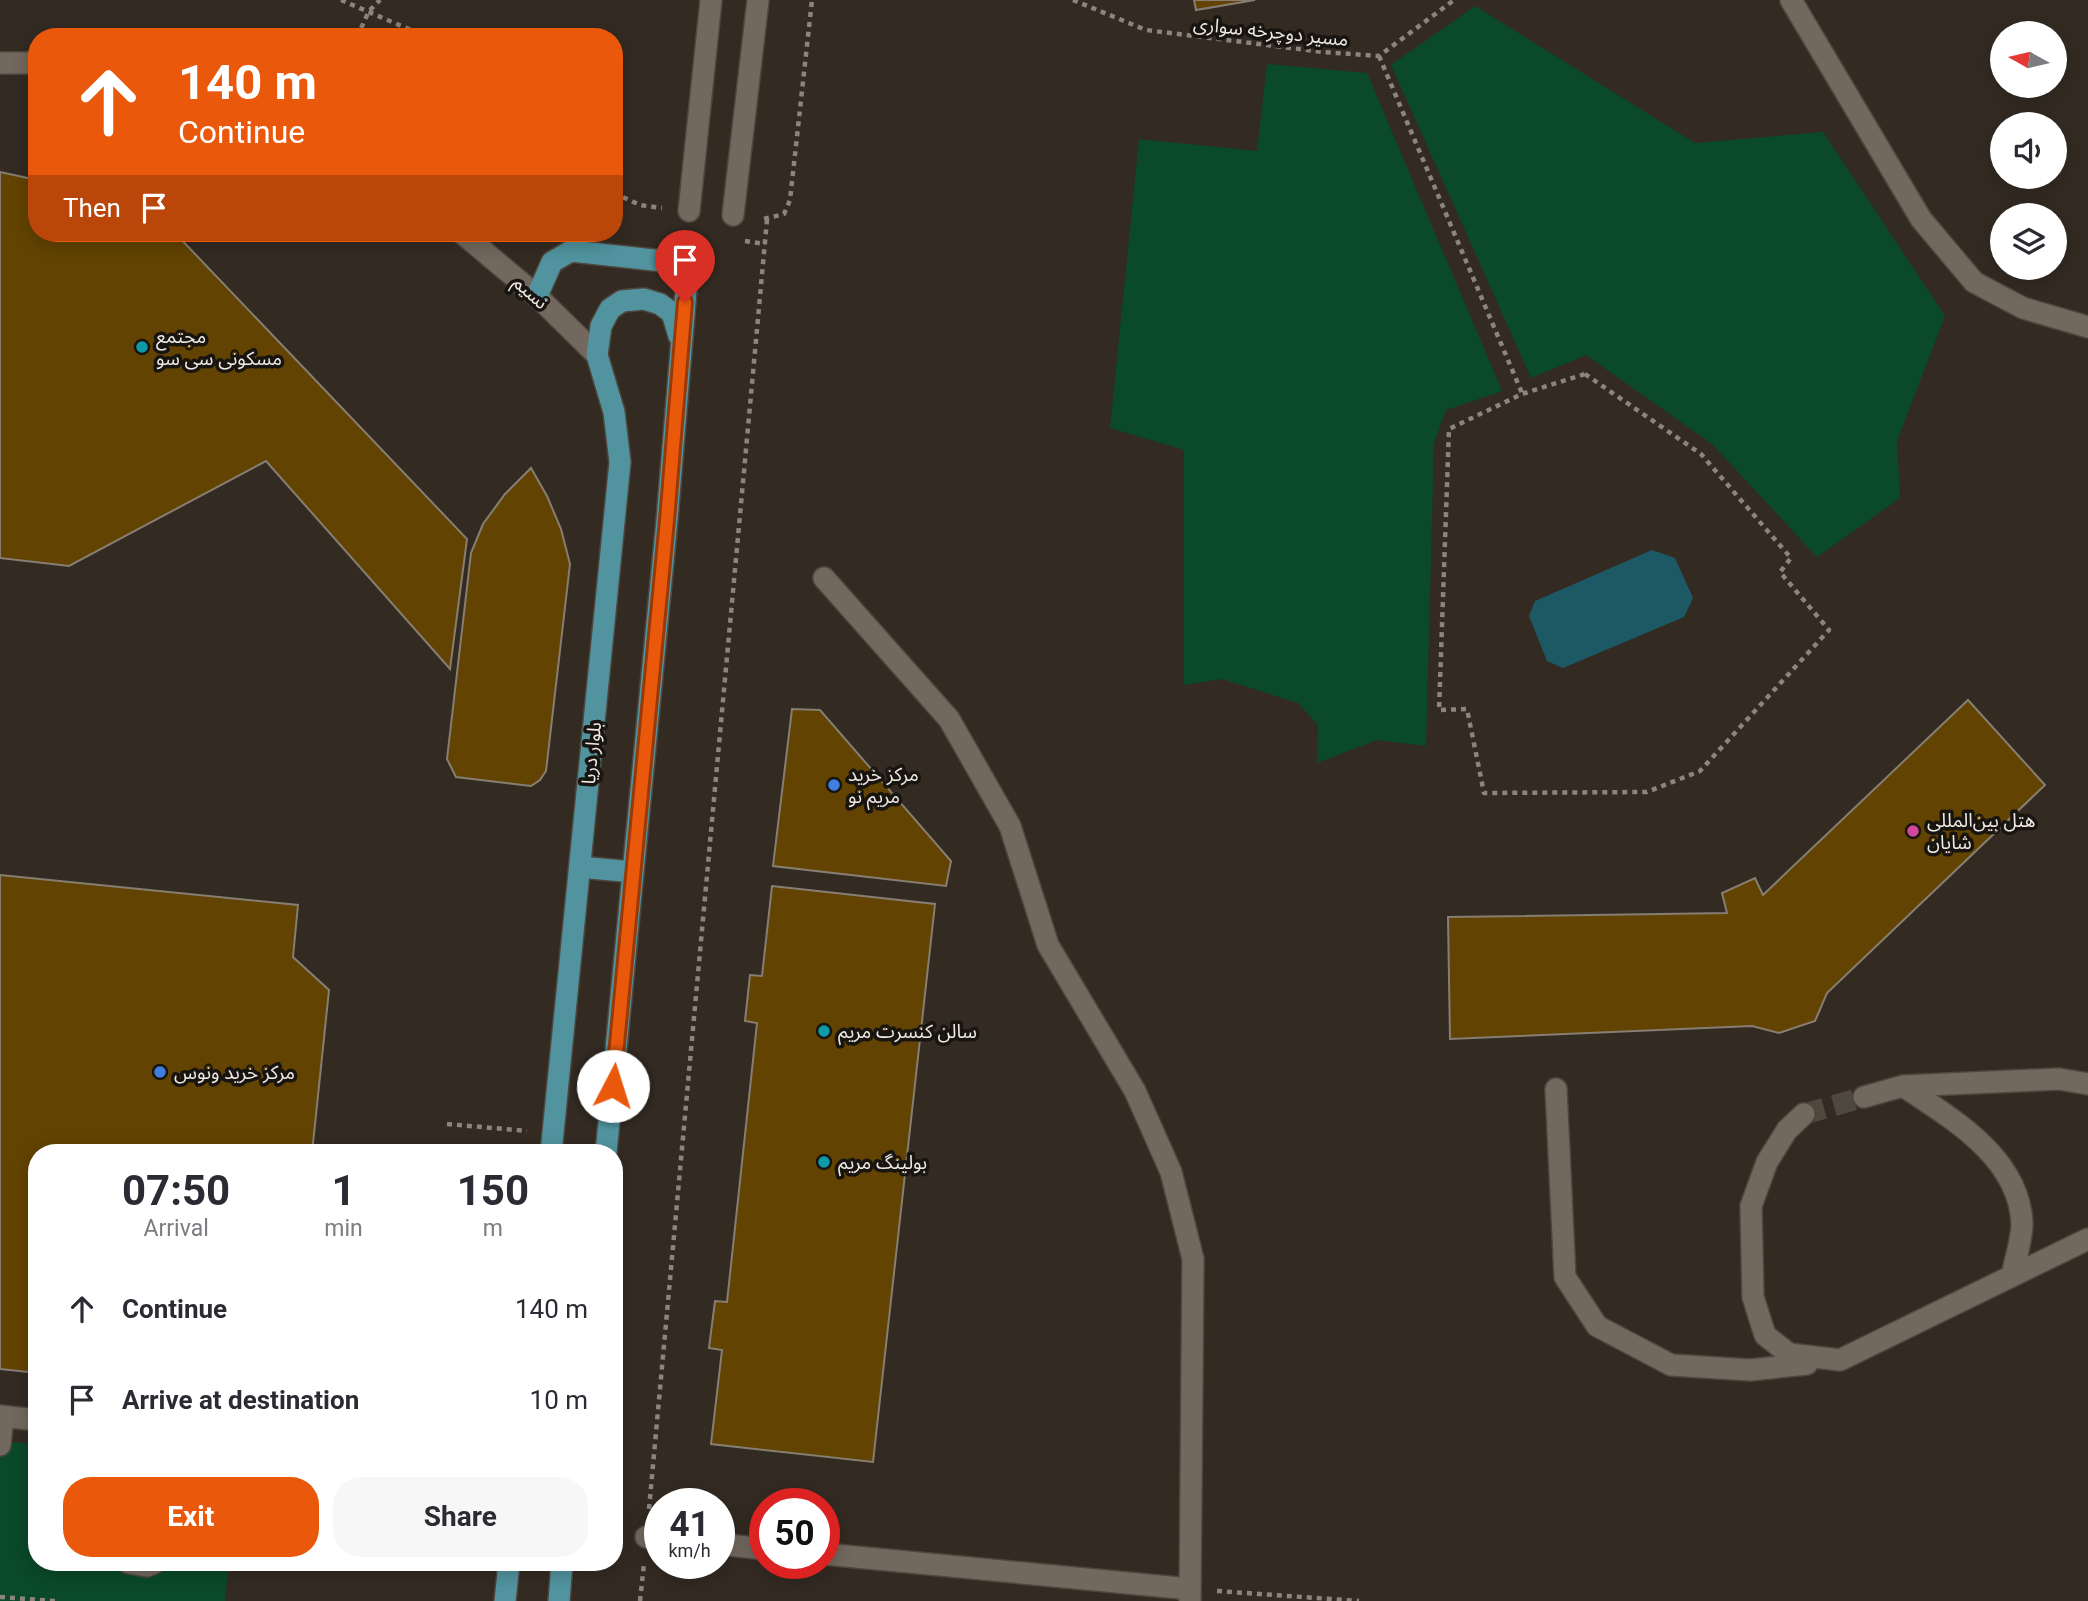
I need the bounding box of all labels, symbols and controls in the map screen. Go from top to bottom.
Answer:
street label: مسیر دوچرخه سواری [1192,12,1350,52]
north arrow [1990,21,2067,98]
map controls [1990,21,2067,280]
text: 140 m [178,54,317,111]
icon: ahead [63,56,154,147]
button: sound [1990,112,2067,189]
text: Continue [178,113,305,151]
icon: arrive [135,189,173,227]
text: Then [63,193,121,223]
button: layers [1990,203,2067,280]
pin [655,230,715,302]
icon: arrive [666,241,704,279]
street label: نسیم [506,271,553,316]
place label: مجتمع مسکونی سی سو [156,325,282,370]
marker: مجتمع مسکونی سی سو [134,339,150,355]
street label: بلوار دریا [577,721,606,785]
place label: مرکز خرید مریم نو [848,763,919,811]
marker: مرکز خرید مریم نو [826,777,842,793]
place label: هتل بین‌المللی شایان [1927,809,2036,854]
marker: هتل بین‌المللی شایان [1905,823,1921,839]
place label: سالن کنسرت مریم [838,1020,977,1046]
marker: سالن کنسرت مریم [816,1023,832,1039]
position arrow [576,1049,650,1123]
place label: مرکز خرید ونوس [174,1061,295,1084]
marker: مرکز خرید ونوس [152,1064,168,1080]
place label: بولینگ مریم [838,1151,927,1177]
marker: بولینگ مریم [816,1154,832,1170]
text: 07:50 [122,1166,230,1215]
text: 1 [331,1166,356,1215]
text: 150 [457,1166,529,1215]
text: Arrival [143,1215,209,1242]
text: min [324,1215,363,1242]
text: m [483,1215,503,1242]
icon: ahead [63,1290,101,1328]
text: Continue [122,1294,227,1324]
text: 140 m [515,1294,588,1324]
icon: arrive [63,1381,101,1419]
text: Arrive at destination [122,1385,359,1415]
text: 10 m [530,1385,588,1415]
button: Exit [63,1477,319,1557]
button: Share [333,1477,588,1557]
speed limit sign: 50 [749,1488,840,1579]
text: 41 [669,1504,710,1545]
text: km/h [668,1540,711,1561]

